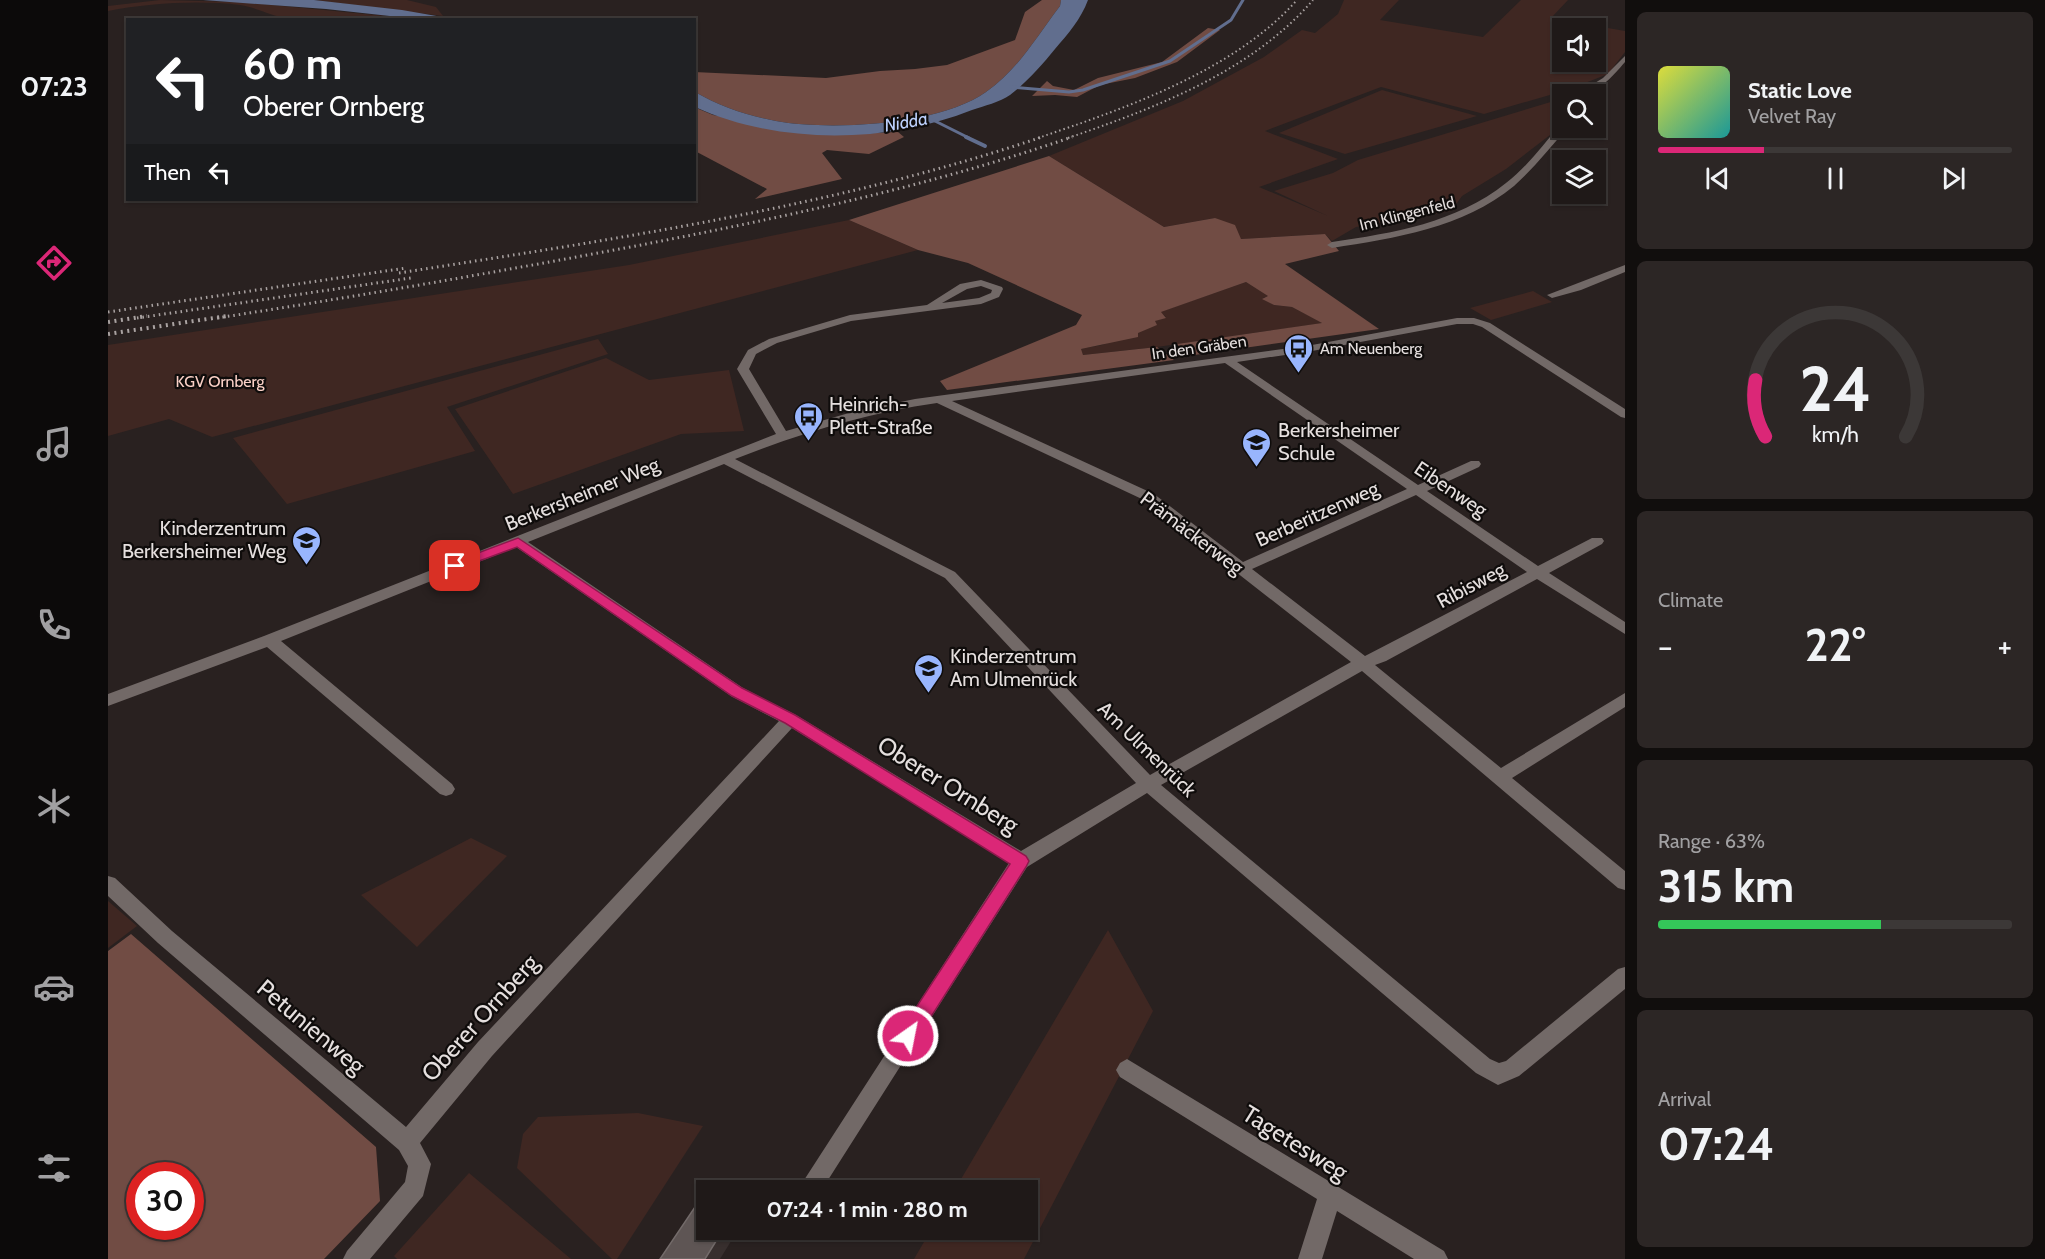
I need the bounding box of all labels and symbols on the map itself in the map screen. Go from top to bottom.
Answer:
water label: Nidda [882,107,930,137]
street label: Im Klingenfeld [1357,192,1457,235]
street label: In den Gräben [1151,331,1248,364]
bus stop icon: Am Neuenberg [1283,332,1315,374]
place label: Am Neuenberg [1320,339,1423,358]
park label: KGV Ornberg [176,372,265,391]
place label: Heinrich- Plett-Straße [829,392,932,439]
bus stop icon: Heinrich- Plett-Straße [792,400,824,442]
place label: Berkersheimer Schule [1278,418,1400,465]
school or university icon: Berkersheimer Schule [1241,426,1273,468]
street label: Berkersheimer Weg [501,452,664,536]
street label: Eibenweg [1410,456,1493,523]
street label: Berberitzenweg [1252,476,1383,552]
street label: Prämäckerweg [1136,486,1249,580]
place label: Kinderzentrum Berkersheimer Weg [122,516,287,563]
school or university icon: Kinderzentrum Berkersheimer Weg [291,524,323,566]
pin [429,540,480,591]
street label: Ribisweg [1433,556,1510,613]
place label: Kinderzentrum Am Ulmenrück [950,644,1077,691]
school or university icon: Kinderzentrum Am Ulmenrück [913,652,945,694]
street label: Am Ulmenrück [1093,696,1201,802]
street label: Oberer Ornberg [872,730,1025,840]
street label: Oberer Ornberg [415,947,545,1087]
street label: Petunienweg [251,973,372,1081]
position arrow [876,1004,940,1068]
street label: Tagetesweg [1237,1099,1354,1187]
speed limit sign: 30 [126,1162,204,1240]

